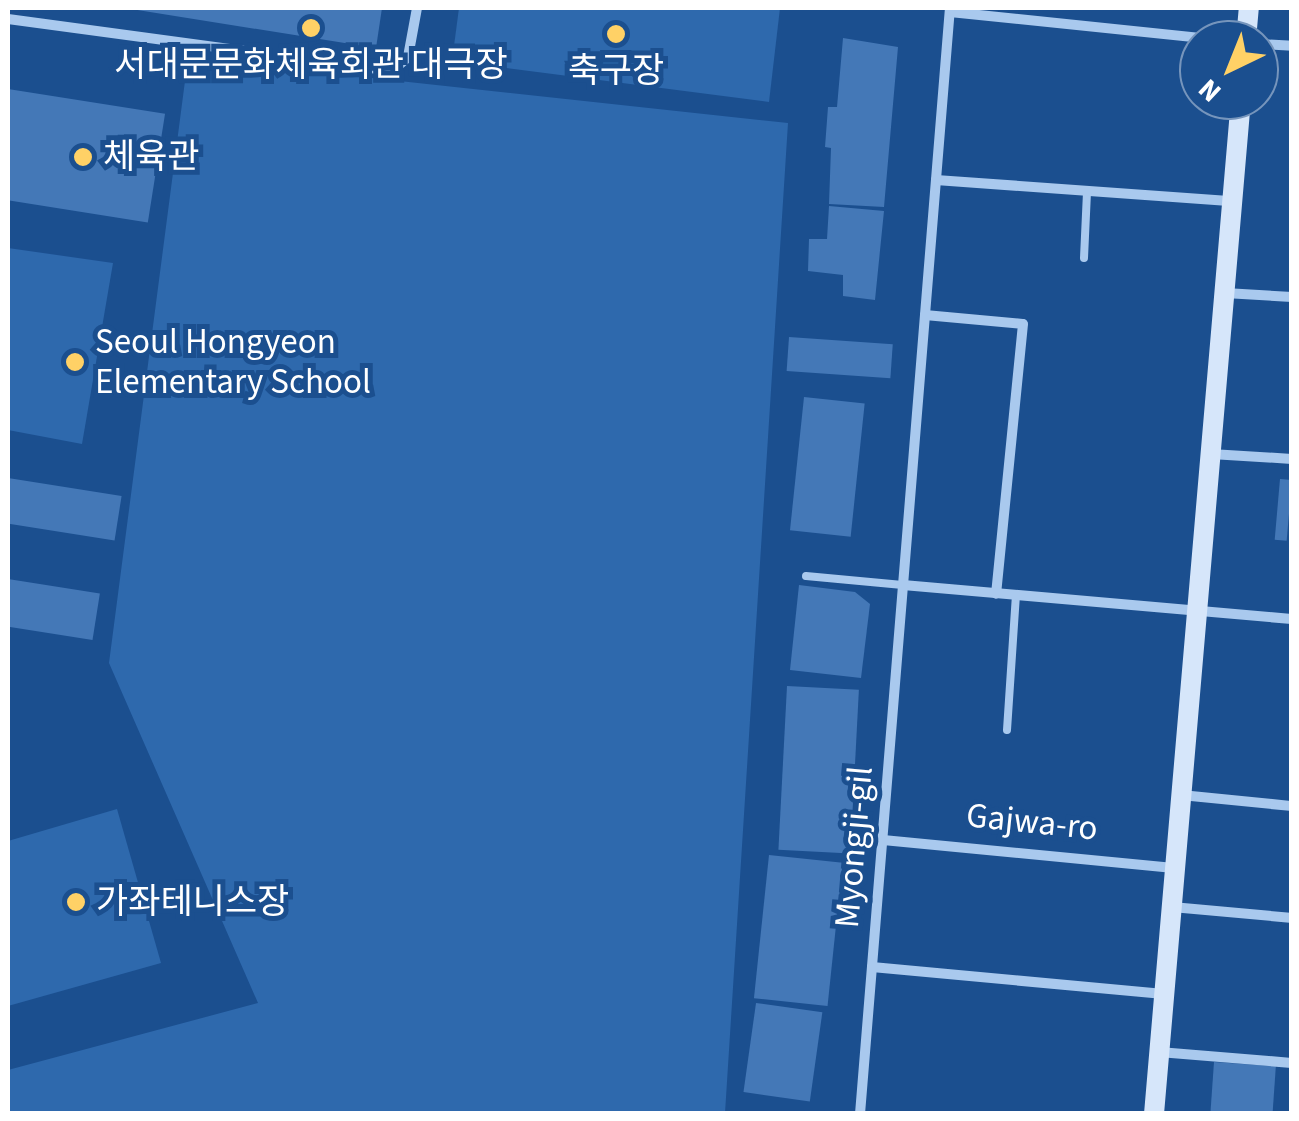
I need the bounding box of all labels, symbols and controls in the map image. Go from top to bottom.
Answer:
marker: 서대문문화체육회관 대극장 [300,17,322,39]
north arrow [1179,20,1279,120]
marker: 축구장 [605,23,627,45]
place label: 서대문문화체육회관 대극장 [114,44,508,86]
place label: 축구장 [568,50,664,92]
text: N [1189,69,1230,111]
place label: 체육관 [103,136,200,178]
marker: 체육관 [72,146,94,168]
place label: Seoul Hongyeon Elementary School [95,321,371,403]
marker: Seoul Hongyeon Elementary School [64,351,86,373]
street label: Myongji-gil [826,764,882,930]
street label: Gajwa-ro [964,794,1100,850]
place label: 가좌테니스장 [96,881,289,923]
marker: 가좌테니스장 [65,891,87,913]

